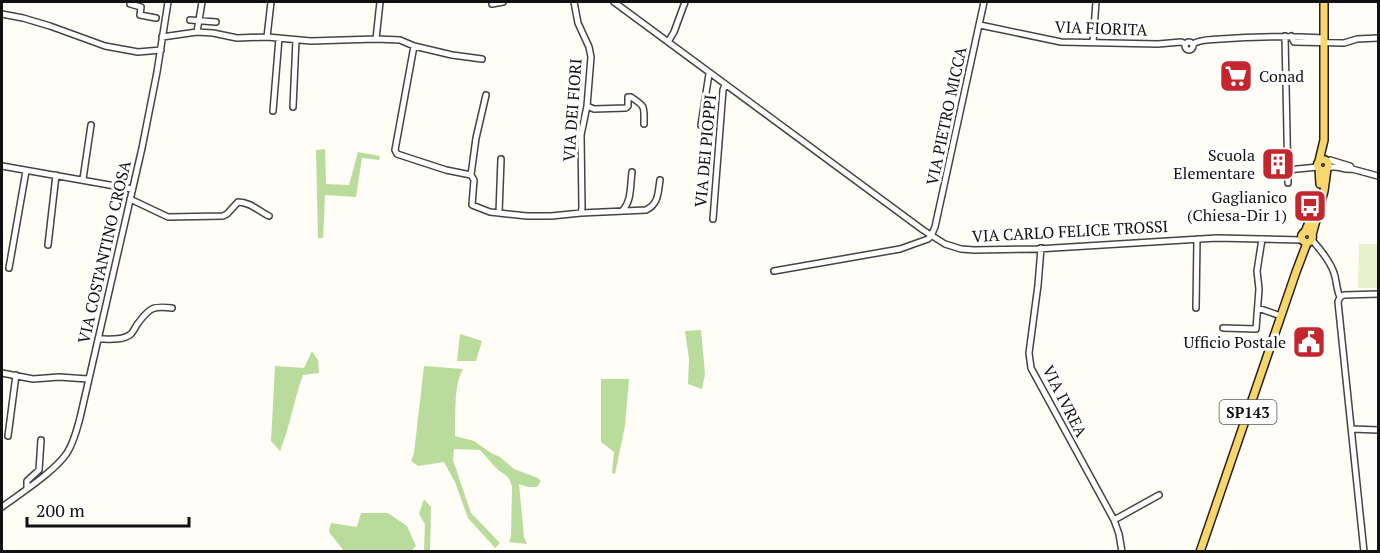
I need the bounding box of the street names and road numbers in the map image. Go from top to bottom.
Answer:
street label: VIA FIORITA [1054,15,1148,41]
street label: VIA PIETRO MICCA [921,45,971,187]
street label: VIA DEI FIORI [557,58,587,162]
street label: VIA DEI PIOPPI [689,94,721,208]
street label: VIA COSTANTINO CROSA [72,158,136,346]
street label: VIA CARLO FELICE TROSSI [971,215,1169,247]
street label: VIA IVREA [1037,361,1093,441]
road number: SP143 [1220,400,1276,424]

